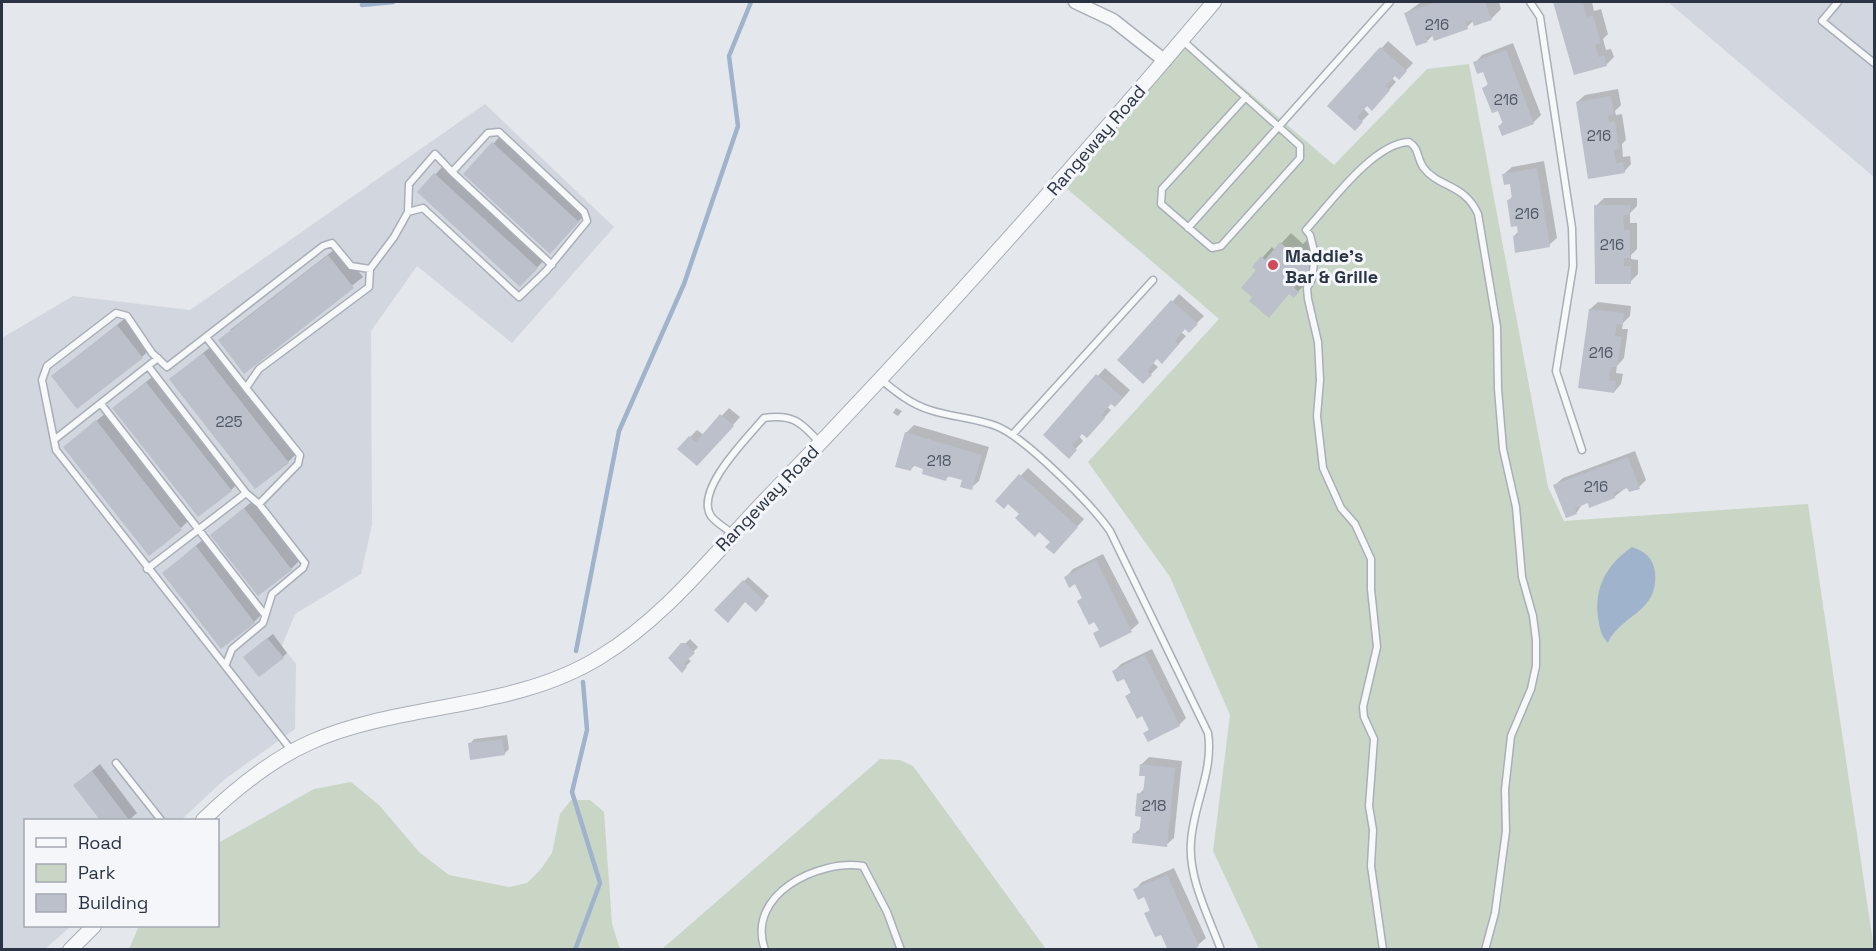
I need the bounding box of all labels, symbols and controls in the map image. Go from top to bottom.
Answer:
house number: 216 [1425,15,1449,34]
street label: Rangeway Road [1042,80,1150,200]
house number: 216 [1494,90,1518,109]
house number: 216 [1587,126,1611,145]
house number: 216 [1515,204,1539,223]
house number: 216 [1600,235,1624,254]
place label: Maddie's Bar & Grille [1285,244,1378,288]
marker: Maddie's Bar & Grille [1266,258,1280,272]
house number: 216 [1589,343,1613,362]
house number: 225 [215,412,243,431]
street label: Rangeway Road [710,440,824,556]
house number: 218 [927,451,951,470]
house number: 216 [1584,477,1608,496]
house number: 218 [1142,796,1166,815]
legend [24,819,219,927]
text: Road [78,831,122,854]
text: Park [78,861,116,884]
text: Building [78,891,148,914]

